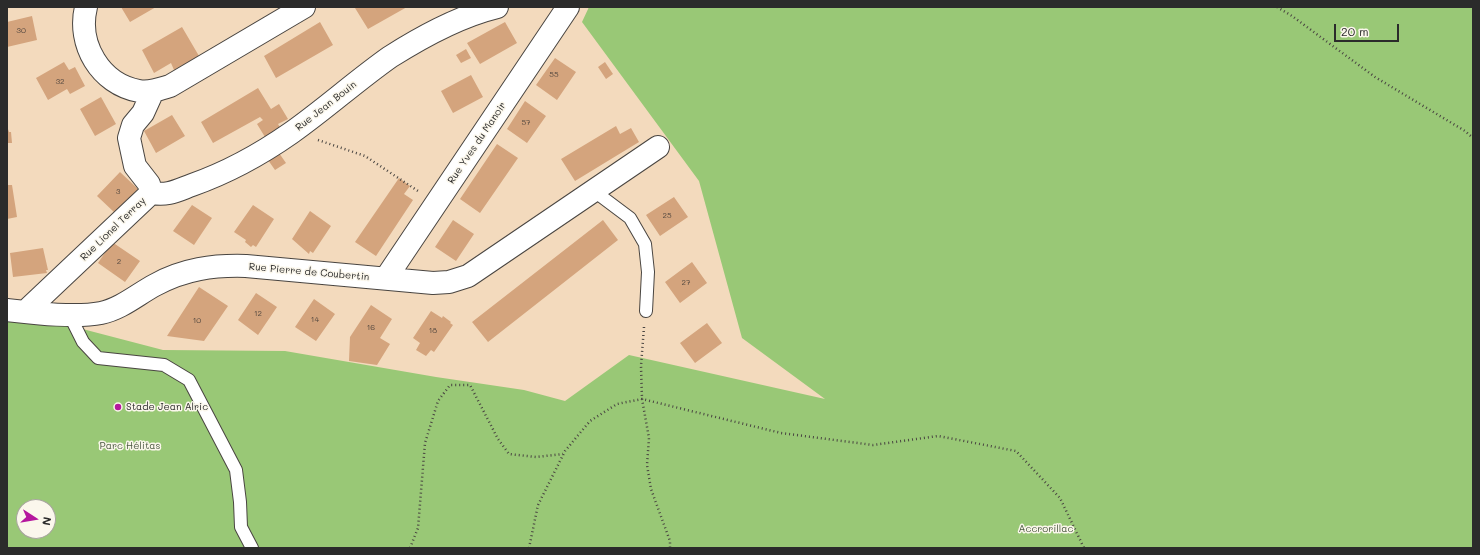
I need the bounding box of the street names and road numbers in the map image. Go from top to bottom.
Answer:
street label: Rue Jean Bouin [293,78,359,134]
street label: Rue Yves du Manoir [445,100,509,186]
street label: Rue Lionel Terray [78,195,148,263]
street label: Rue Pierre de Coubertin [248,261,370,283]

